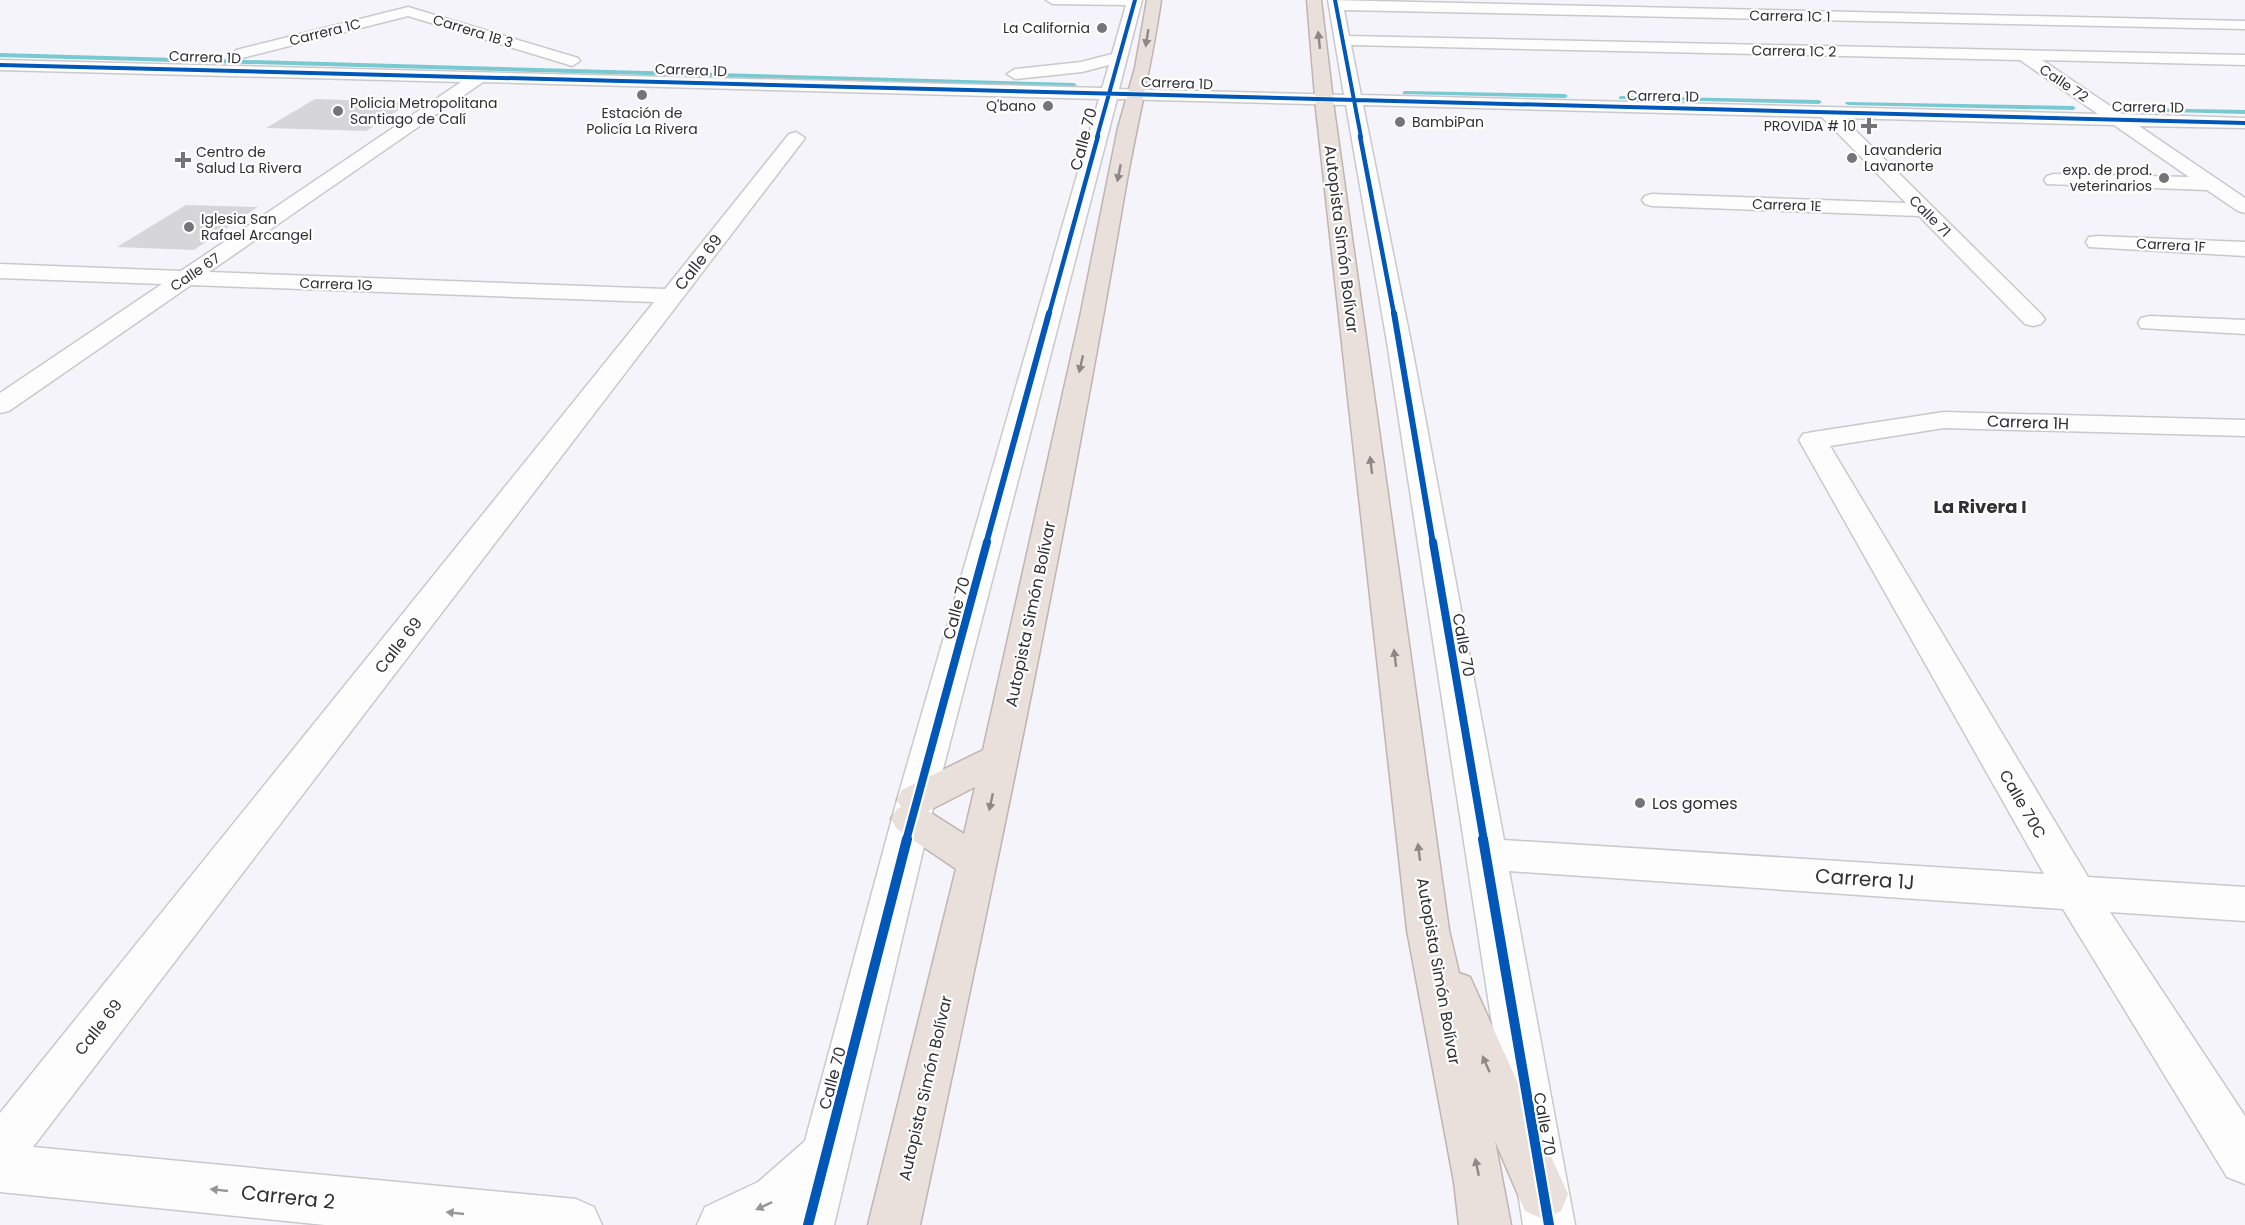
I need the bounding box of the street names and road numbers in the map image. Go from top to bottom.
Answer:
street label: Carrera 1C 1 [1749,5,1831,27]
street label: Carrera 1B 3 [430,9,516,53]
street label: Carrera 1C [287,13,363,51]
street label: Carrera 1C 2 [1751,40,1837,62]
street label: Carrera 1D [169,46,242,68]
street label: Carrera 1D [655,59,728,81]
street label: Calle 72 [2035,59,2093,107]
street label: Carrera 1D [1141,72,1214,94]
street label: Carrera 1D [1627,85,1699,107]
street label: Carrera 1D [2112,96,2184,118]
street label: Calle 70 [1064,105,1103,173]
street label: Autopista Simón Bolívar [1319,144,1364,334]
street label: Calle 71 [1905,191,1955,241]
street label: Carrera 1E [1752,194,1822,216]
street label: Calle 69 [669,229,728,295]
street label: Carrera 1F [2136,233,2206,257]
street label: Calle 67 [166,248,224,296]
street label: Carrera 1G [299,273,373,295]
street label: Carrera 1H [1986,410,2069,435]
street label: Autopista Simón Bolívar [1000,519,1061,709]
street label: Calle 70 [937,574,976,642]
street label: Calle 69 [369,612,428,678]
street label: Calle 70 [1447,612,1480,679]
street label: Calle 70C [1994,765,2052,843]
street label: Carrera 1J [1814,862,1916,896]
street label: Autopista Simón Bolívar [1411,876,1466,1066]
street label: Autopista Simón Bolívar [893,993,958,1183]
street label: Calle 69 [69,994,128,1060]
street label: Calle 70 [813,1044,852,1112]
street label: Calle 70 [1528,1091,1561,1158]
street label: Carrera 2 [240,1178,336,1216]

